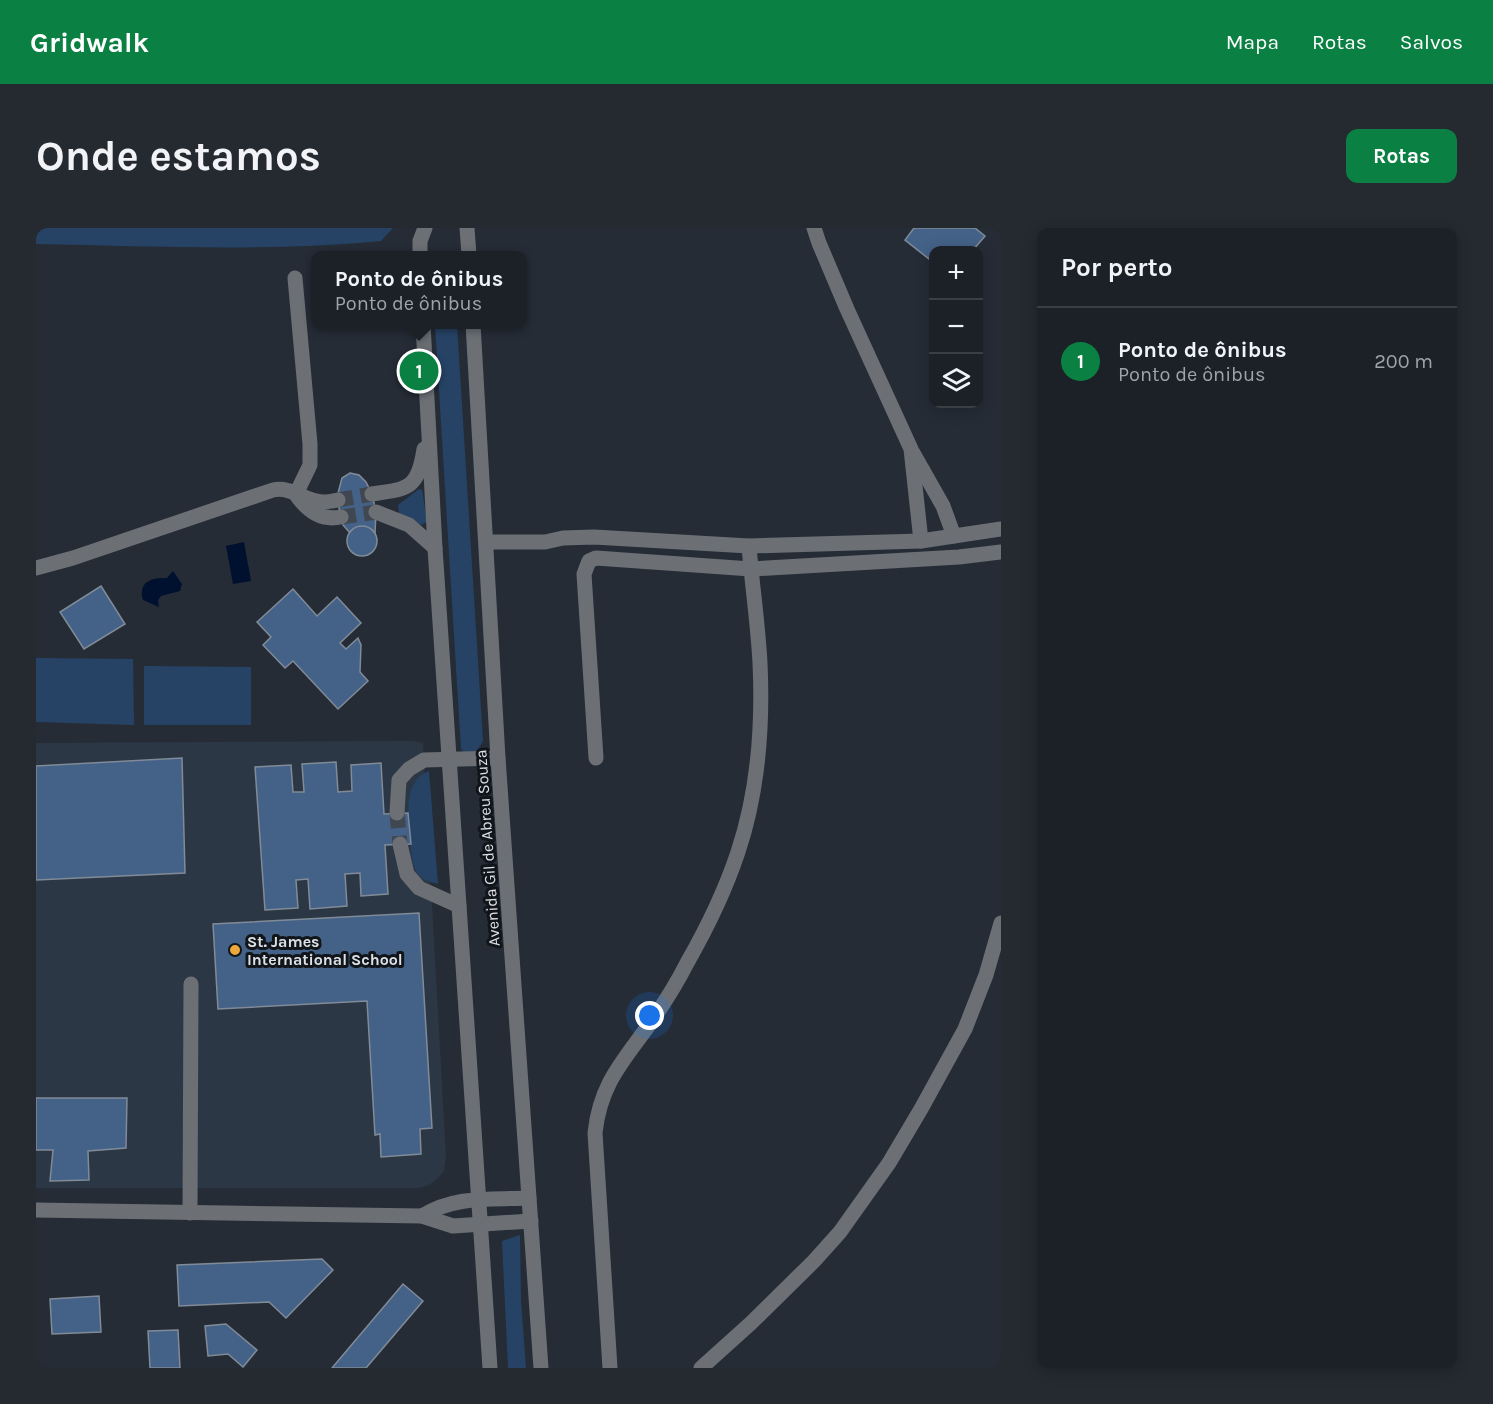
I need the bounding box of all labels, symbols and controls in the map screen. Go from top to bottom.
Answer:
text: Gridwalk [30,26,149,59]
text: Mapa [1226,30,1279,54]
text: Rotas [1312,30,1367,54]
text: Salvos [1400,30,1463,54]
button: Rotas [1346,129,1457,183]
text: Onde estamos [36,131,321,181]
map controls [929,246,983,408]
button: + [929,246,983,300]
popup [311,251,527,329]
text: Por perto [1061,252,1172,283]
text: Ponto de ônibus [335,266,503,292]
text: Ponto de ônibus [335,292,482,315]
button: − [929,300,983,354]
text: Ponto de ônibus [1118,337,1287,363]
pin: 1 [400,348,439,394]
text: 1 [1077,350,1084,373]
text: 200 m [1374,350,1433,373]
button: layers [929,354,983,408]
text: Ponto de ônibus [1118,363,1266,386]
street label: Avenida Gil de Abreu Souza [471,749,504,947]
place label: St. James International School [247,932,403,969]
marker: St. James International School [228,943,242,957]
your location [635,1001,664,1030]

